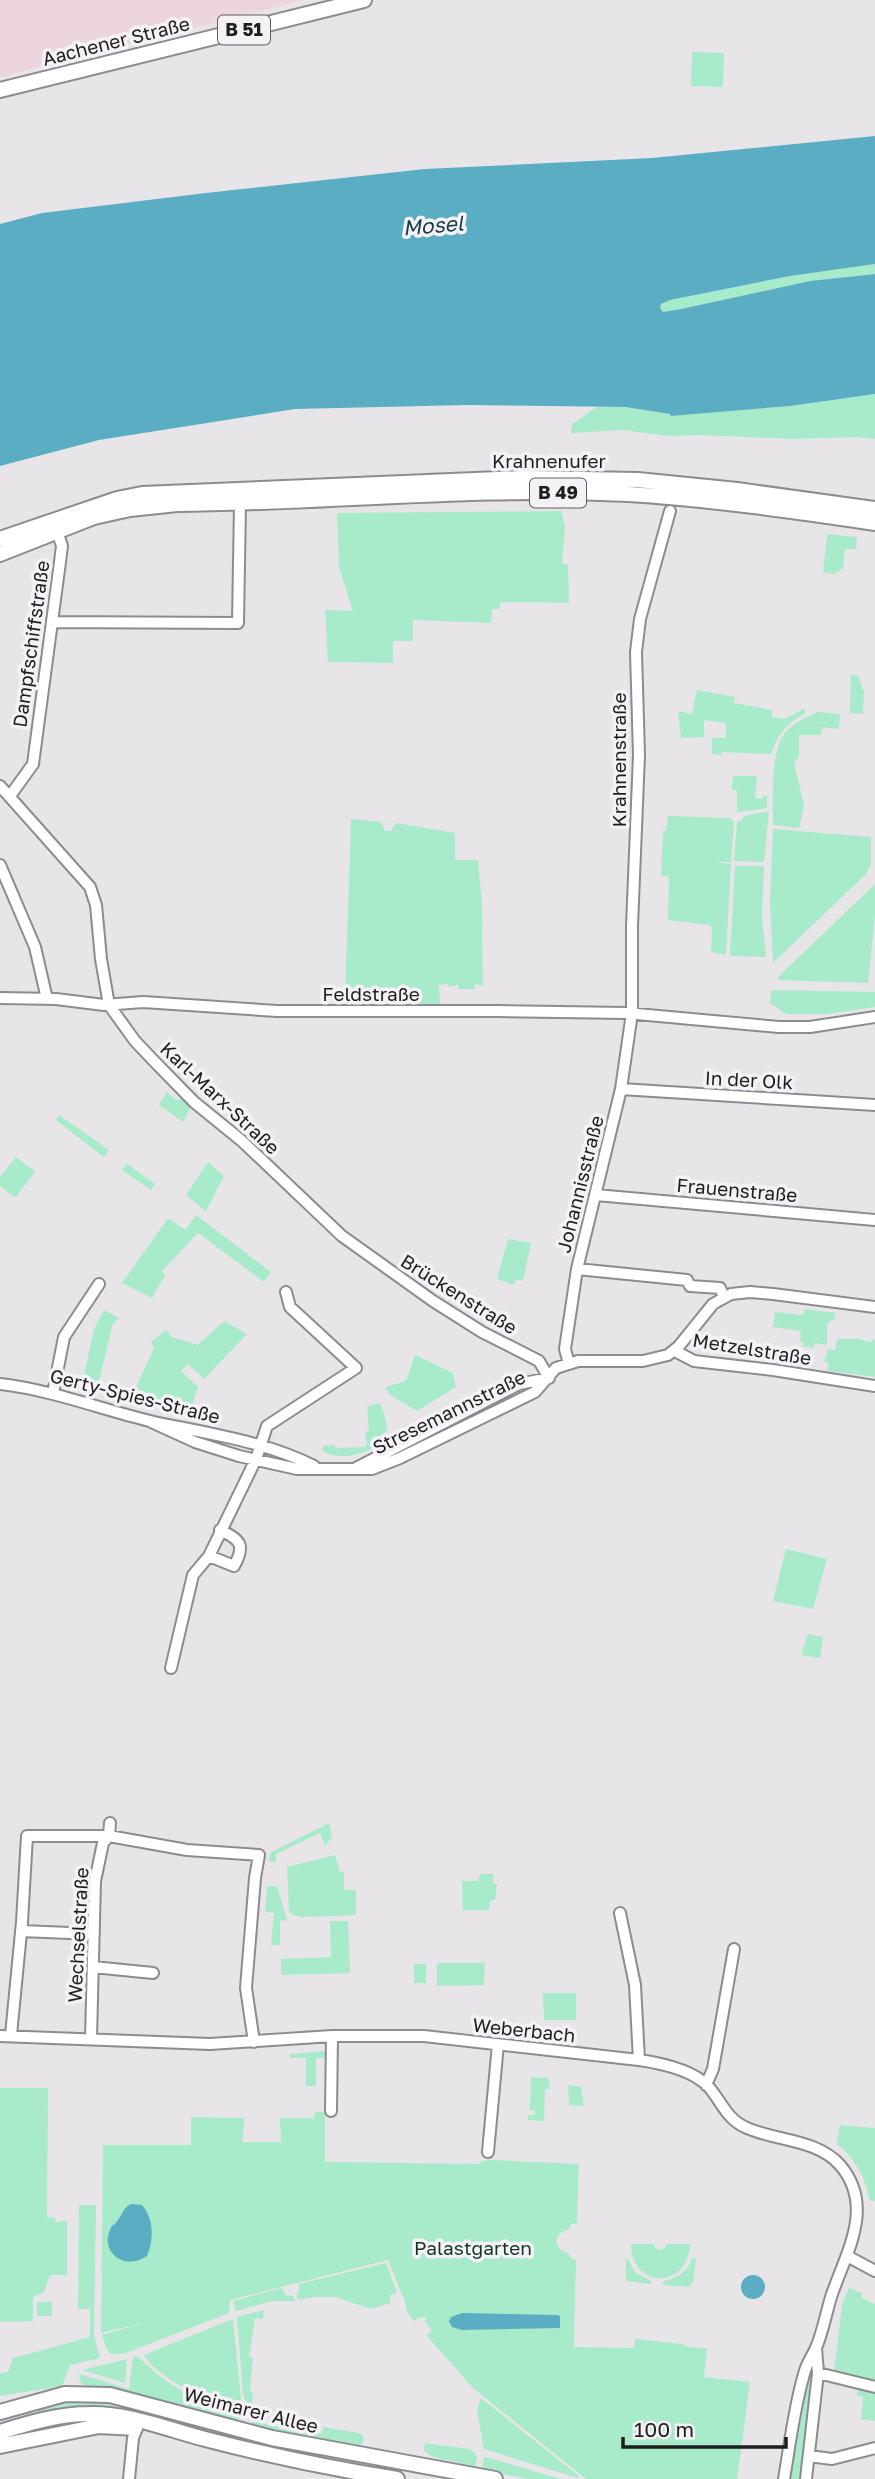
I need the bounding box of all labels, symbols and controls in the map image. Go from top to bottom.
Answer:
street label: Aachener Straße [40,11,192,70]
road number: B 51 [218,15,270,44]
water label: Mosel [402,209,466,241]
street label: Krahnenufer [492,449,606,472]
road number: B 49 [530,478,586,508]
street label: Dampfschiffstraße [7,559,54,729]
street label: Krahnenstraße [607,693,630,827]
street label: Feldstraße [322,982,420,1005]
street label: Karl-Marx-Straße [156,1037,285,1159]
street label: In der Olk [704,1066,794,1093]
street label: Johannisstraße [551,1113,608,1255]
street label: Frauenstraße [676,1173,798,1206]
street label: Brückenstraße [397,1249,522,1338]
street label: Metzelstraße [691,1328,813,1369]
street label: Gerty-Spies-Straße [48,1363,222,1428]
street label: Stresemannstraße [369,1365,529,1459]
street label: Wechselstraße [62,1867,93,2003]
street label: Weberbach [472,2013,577,2046]
park label: Palastgarten [414,2236,532,2259]
street label: Weimarer Allee [181,2382,321,2437]
scale bar [623,2406,786,2450]
text: 100 m [634,2416,694,2442]

